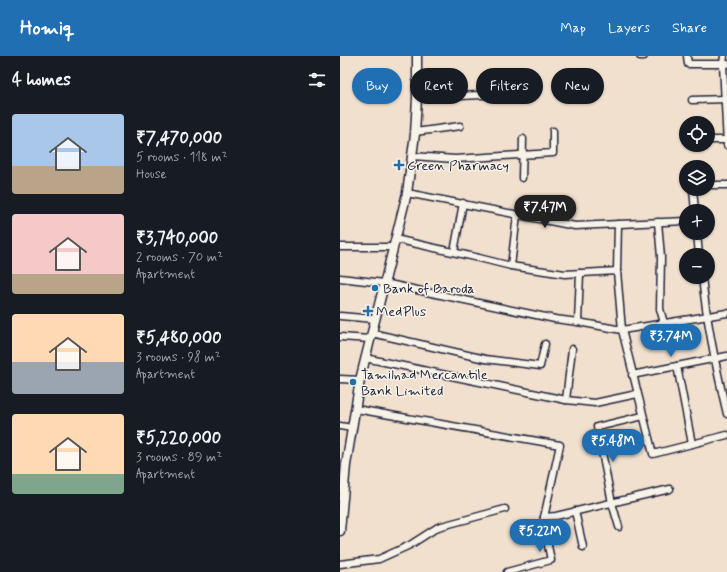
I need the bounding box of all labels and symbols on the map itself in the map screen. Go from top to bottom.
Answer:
place label: Green Pharmacy [407,157,509,175]
marker: Green Pharmacy [394,160,404,170]
pin: ₹7.47M [512,195,578,229]
place label: Bank of Baroda [383,280,474,298]
marker: Bank of Baroda [370,283,380,293]
place label: MedPlus [376,303,426,321]
marker: MedPlus [363,306,373,316]
pin: ₹3.74M [638,324,704,358]
place label: Tamilnad Mercantile Bank Limited [361,366,488,400]
marker: Tamilnad Mercantile Bank Limited [348,377,358,387]
pin: ₹5.48M [580,429,646,463]
pin: ₹5.22M [507,519,573,553]

